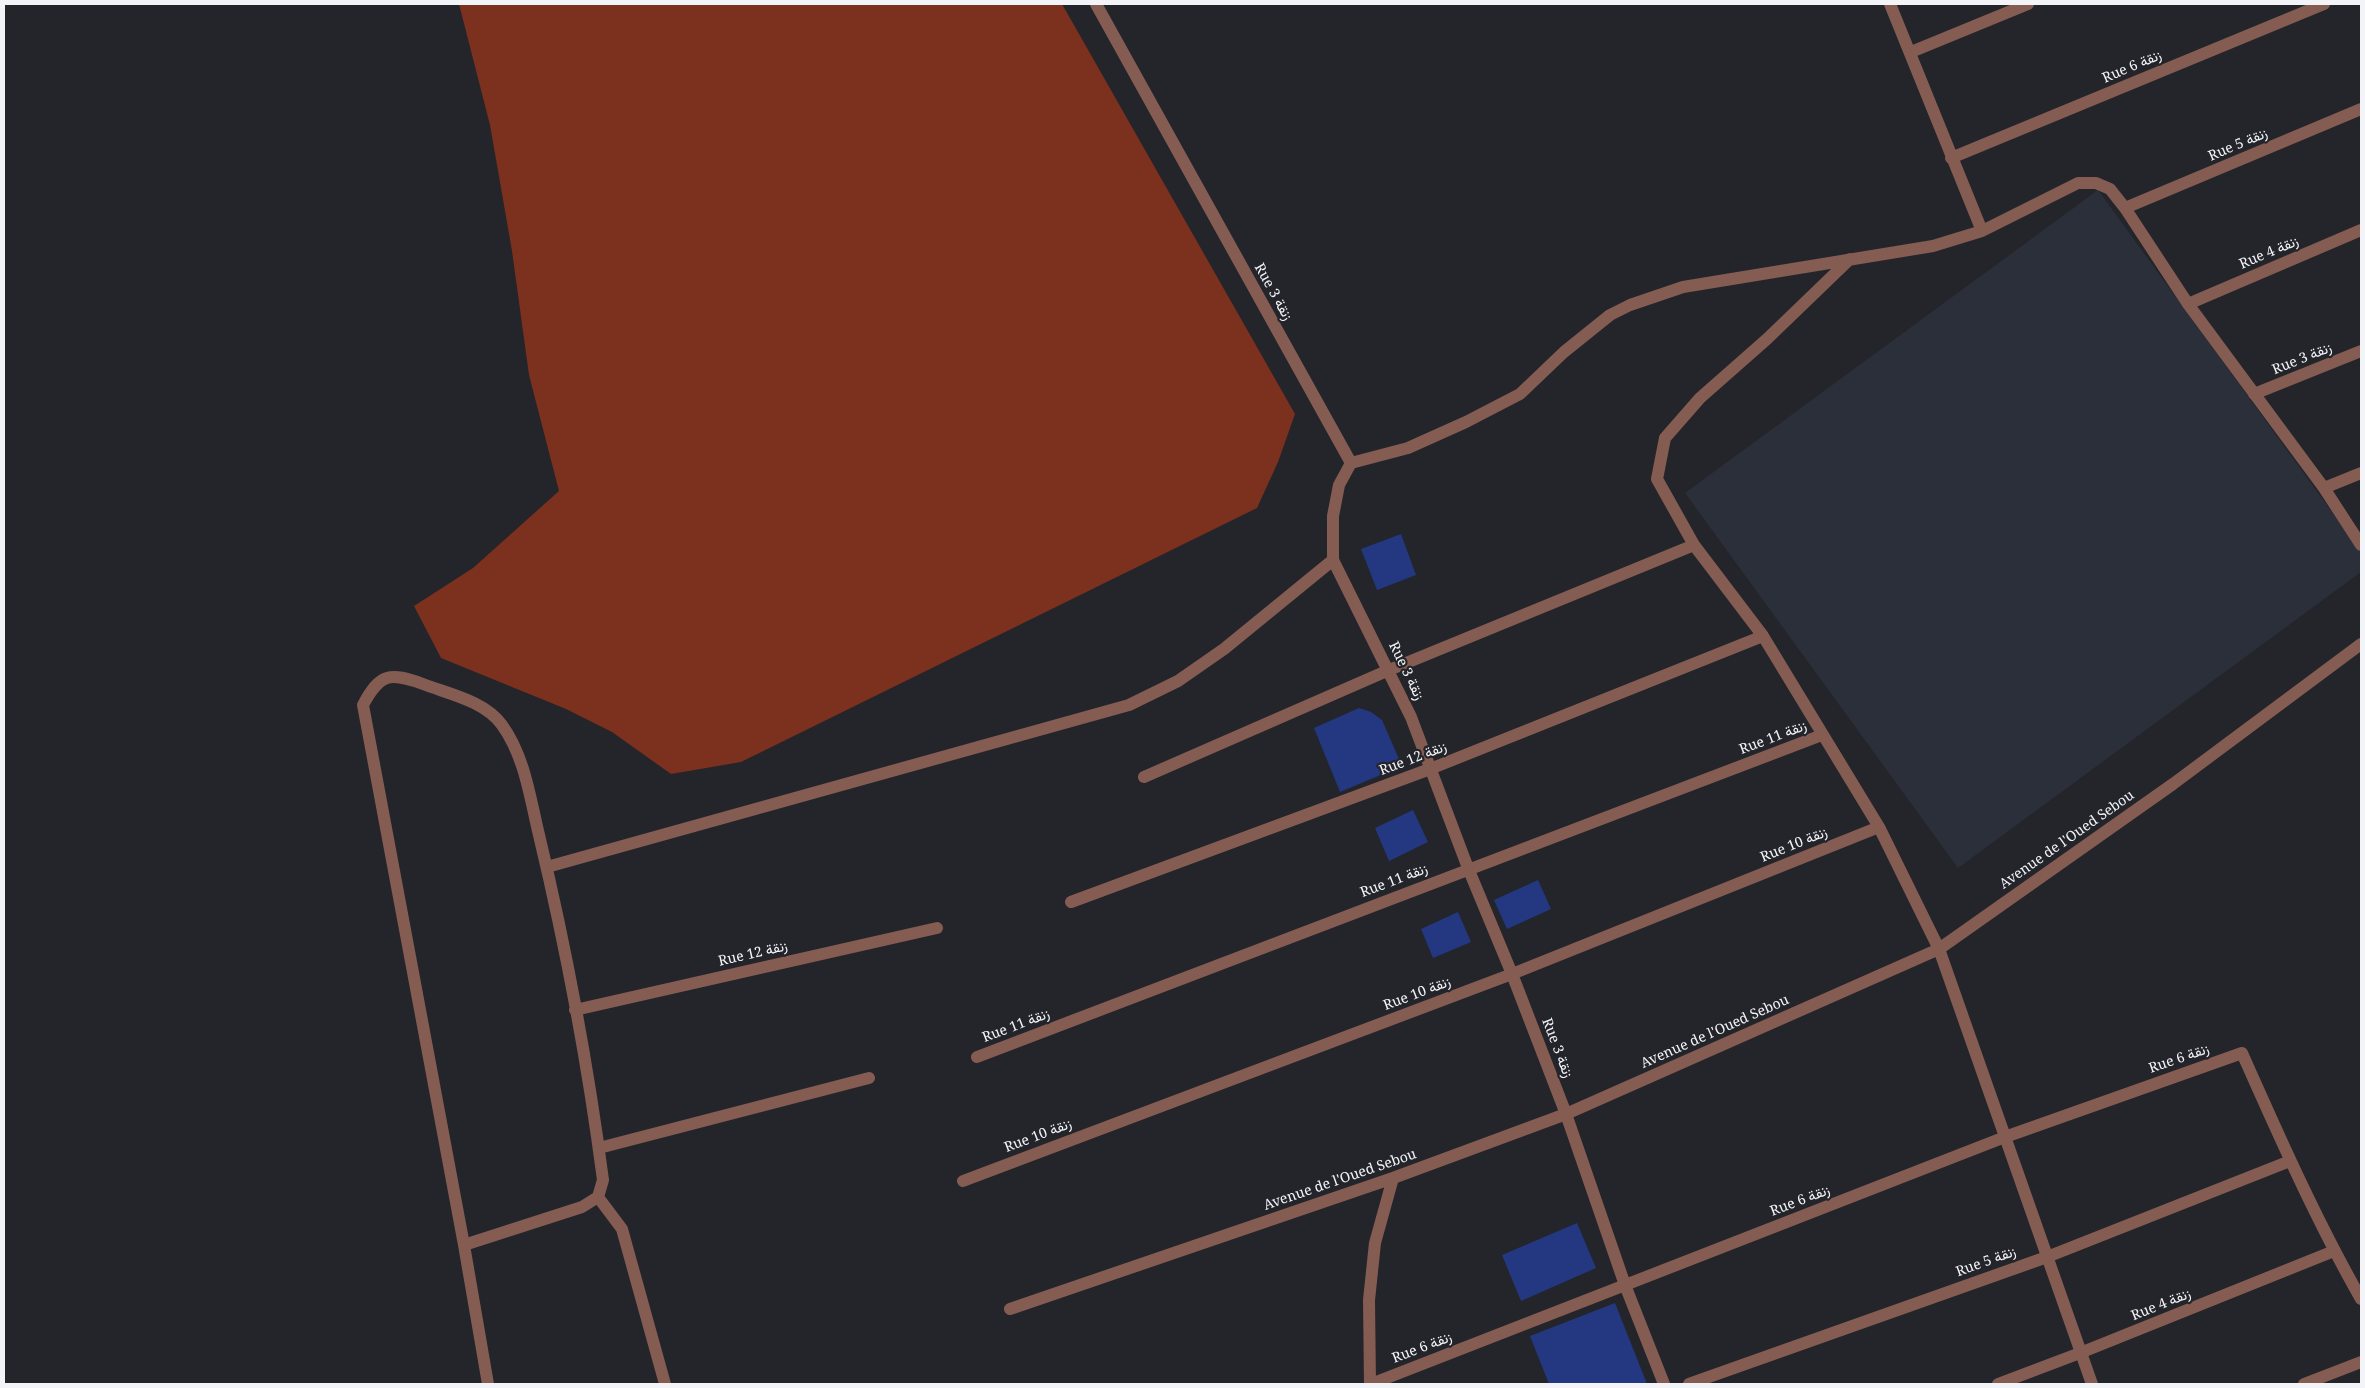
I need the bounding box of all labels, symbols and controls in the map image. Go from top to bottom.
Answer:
street label: Rue 6 زنقة [2100,47,2164,87]
street label: Rue 5 زنقة [2206,125,2270,165]
street label: Rue 4 زنقة [2237,233,2301,273]
street label: Rue 3 زنقة [1250,260,1296,324]
street label: Rue 3 زنقة [2270,339,2334,379]
street label: Rue 3 زنقة [1385,639,1427,703]
street label: Rue 11 زنقة [1737,718,1809,758]
street label: Rue 12 زنقة [1377,739,1449,779]
street label: Avenue de l'Oued Sebou [1996,787,2138,893]
street label: Rue 10 زنقة [1758,824,1830,866]
street label: Rue 11 زنقة [1358,861,1430,901]
street label: Rue 12 زنقة [717,938,789,970]
street label: Rue 10 زنقة [1381,974,1453,1014]
street label: Avenue de l'Oued Sebou [1638,992,1792,1072]
street label: Rue 11 زنقة [980,1006,1052,1046]
street label: Rue 3 زنقة [1538,1016,1576,1080]
street label: Rue 6 زنقة [2147,1041,2211,1077]
street label: Rue 10 زنقة [1002,1116,1074,1156]
street label: Avenue de l'Oued Sebou [1261,1146,1419,1214]
street label: Rue 6 زنقة [1768,1182,1832,1220]
street label: Rue 5 زنقة [1954,1243,2018,1281]
street label: Rue 4 زنقة [2129,1285,2193,1325]
street label: Rue 6 زنقة [1390,1329,1454,1367]

